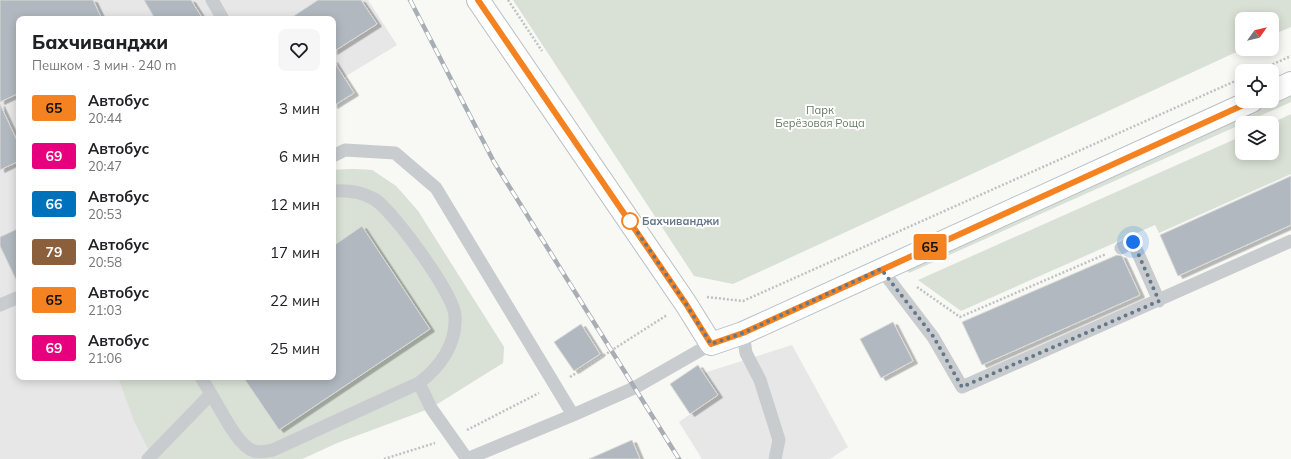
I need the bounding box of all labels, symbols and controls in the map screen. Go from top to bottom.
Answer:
north arrow [1235,12,1279,56]
map controls [1235,12,1279,160]
button: heart [278,29,320,71]
text: Бахчиванджи [32,30,168,54]
text: Пешком · 3 мин · 240 m [32,57,176,73]
button: locate [1235,64,1279,108]
text: Автобус [88,91,149,110]
text: 65 [46,99,62,117]
text: 3 мин [279,99,320,118]
park label: Парк Берёзовая Роща [775,103,865,130]
text: 20:44 [88,110,122,126]
button: layers [1235,116,1279,160]
text: Автобус [88,139,149,158]
text: 69 [46,147,62,165]
text: 6 мин [279,147,320,166]
text: 20:47 [88,158,122,174]
text: Автобус [88,187,149,206]
text: 66 [46,195,62,213]
text: 12 мин [270,195,320,214]
text: 20:53 [88,206,122,222]
marker: Бахчиванджи [621,212,639,230]
place label: Бахчиванджи [642,214,719,228]
your location [1123,232,1143,252]
line badge: 65 [912,234,948,260]
text: Автобус [88,235,149,254]
text: 65 [922,238,938,256]
text: 79 [46,243,62,261]
text: 17 мин [270,243,320,262]
text: 20:58 [88,254,122,270]
text: Автобус [88,283,149,302]
text: 65 [46,291,62,309]
text: 22 мин [270,291,320,310]
text: 21:03 [88,302,122,318]
text: Автобус [88,331,149,350]
text: 69 [46,339,62,357]
text: 25 мин [270,339,320,358]
text: 21:06 [88,350,122,366]

